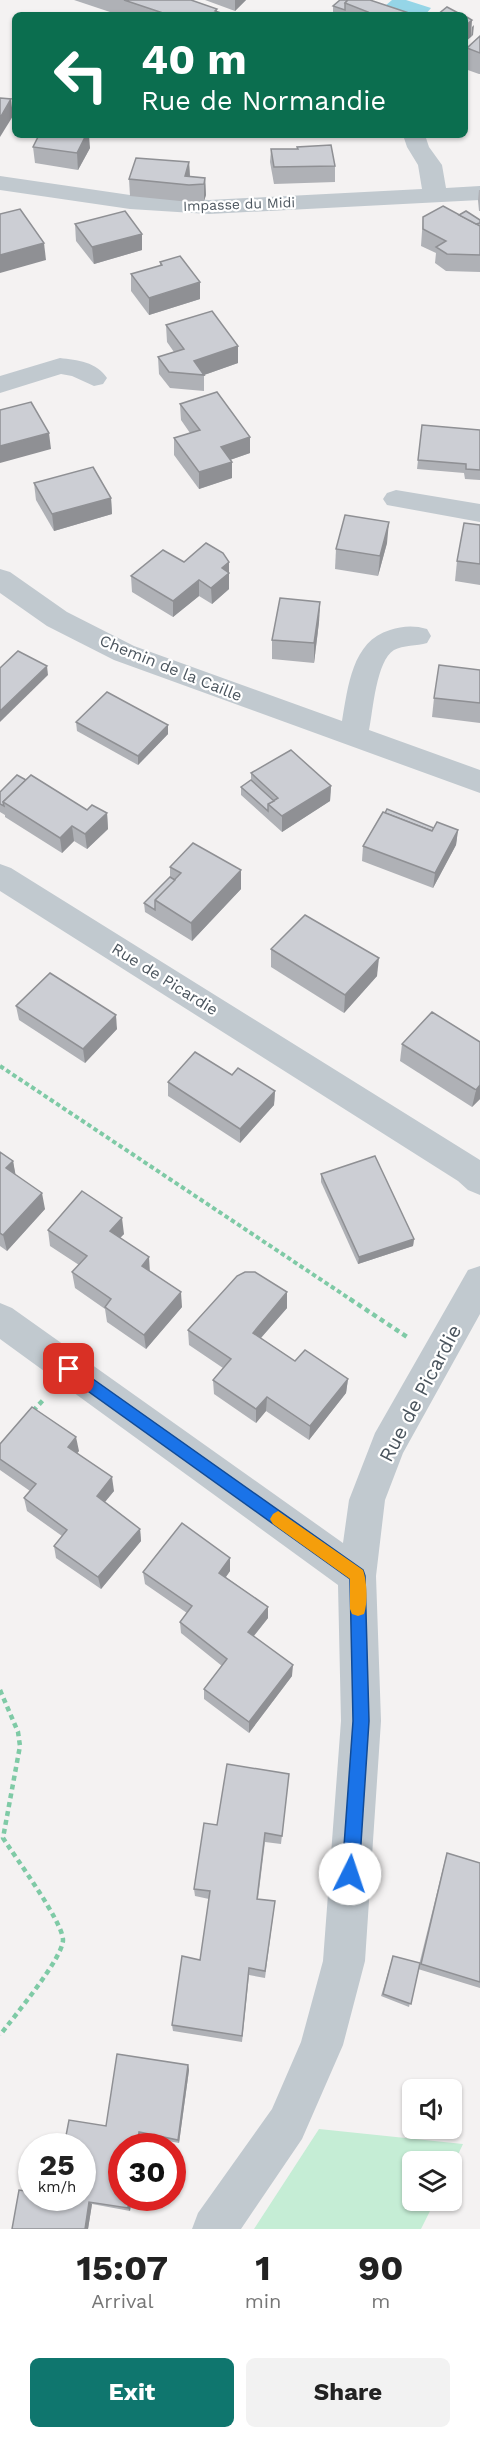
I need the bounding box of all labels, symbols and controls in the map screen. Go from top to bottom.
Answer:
text: 40 m [141,35,247,84]
icon: left [42,36,120,114]
text: Rue de Normandie [141,85,386,117]
street label: Impasse du Midi [183,194,295,214]
street label: Chemin de la Caille [97,631,245,705]
street label: Rue de Picardie [108,939,222,1019]
street label: Rue de Picardie [374,1320,466,1466]
pin [43,1343,94,1394]
icon: arrive [52,1352,85,1385]
position arrow [318,1842,382,1906]
map controls [402,2079,462,2211]
button: sound [402,2079,462,2139]
speed limit sign: 30 [108,2133,186,2211]
text: 25 [39,2147,75,2182]
button: layers [402,2151,462,2211]
text: km/h [38,2178,76,2196]
text: 15:07 [77,2247,168,2289]
text: 1 [255,2247,271,2289]
text: 90 [358,2247,403,2289]
text: Arrival [91,2289,154,2313]
text: min [245,2289,281,2313]
text: m [371,2289,390,2313]
button: Exit [30,2358,234,2427]
button: Share [246,2358,450,2427]

